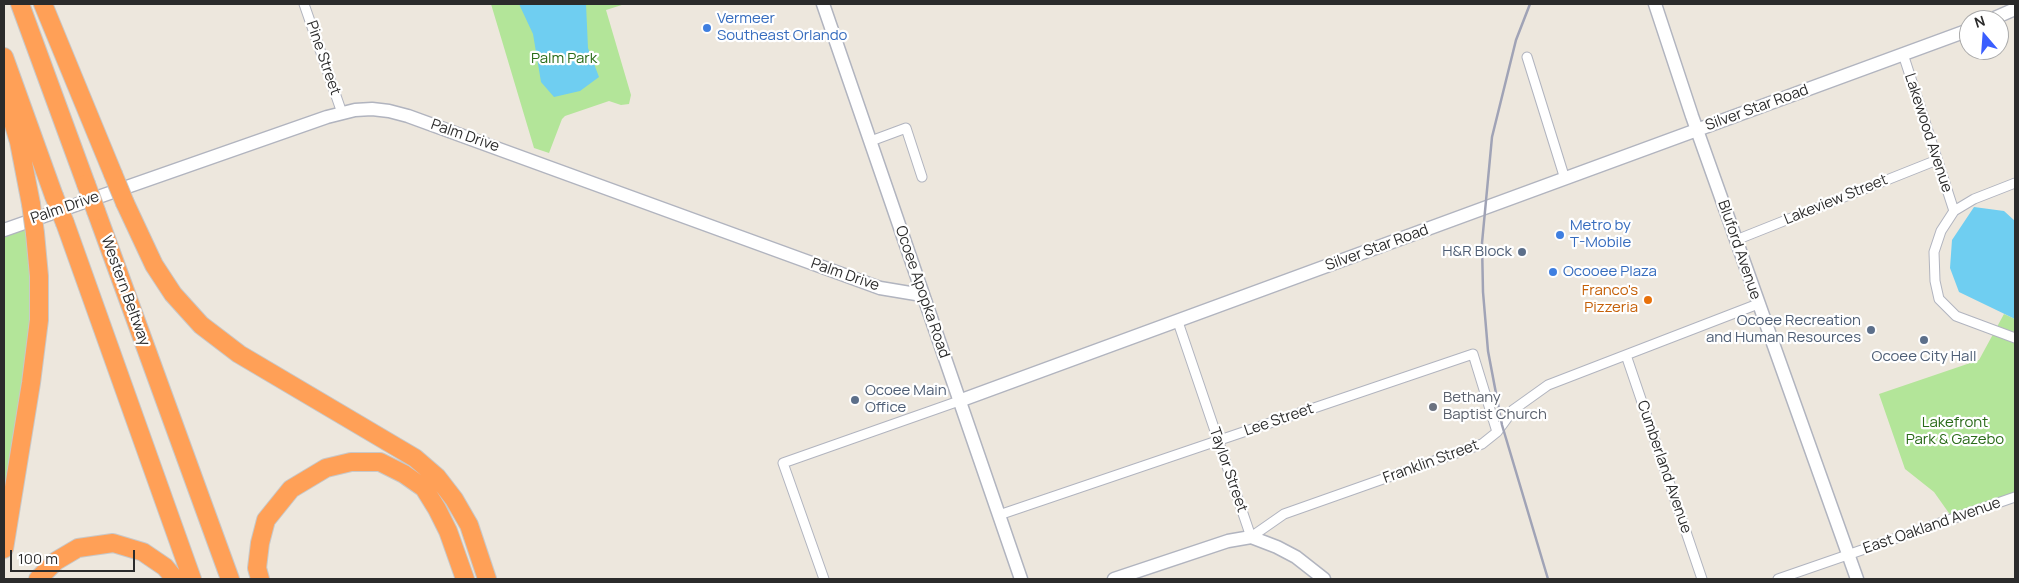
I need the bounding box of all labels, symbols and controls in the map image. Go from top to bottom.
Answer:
place label: Vermeer Southeast Orlando [717,10,847,45]
north arrow [1959,10,2009,60]
text: N [1972,11,1987,32]
street label: Pine Street [302,19,344,97]
marker: Vermeer Southeast Orlando [701,22,713,34]
park label: Palm Park [531,50,597,68]
street label: Lakewood Avenue [1900,71,1956,195]
street label: Silver Star Road [1703,81,1811,135]
street label: Palm Drive [428,116,502,156]
street label: Lakeview Street [1782,171,1890,229]
street label: Palm Drive [28,188,102,228]
street label: Bluford Avenue [1714,198,1764,302]
place label: Metro by T-Mobile [1570,217,1631,252]
street label: Silver Star Road [1323,221,1431,275]
street label: Ocoee Apopka Road [891,223,953,361]
marker: Metro by T-Mobile [1554,229,1566,241]
street label: Western Beltway [97,233,153,349]
place label: H&R Block [1442,243,1512,261]
marker: H&R Block [1516,246,1528,258]
street label: Palm Drive [808,255,882,295]
place label: Ocooee Plaza [1563,263,1657,281]
marker: Ocooee Plaza [1547,266,1559,278]
place label: Franco's Pizzeria [1582,282,1638,317]
marker: Franco's Pizzeria [1642,294,1654,306]
place label: Ocoee Recreation and Human Resources [1706,312,1861,347]
marker: Ocoee Recreation and Human Resources [1865,324,1877,336]
marker: Ocoee City Hall [1918,334,1930,346]
place label: Ocoee City Hall [1872,348,1976,366]
place label: Ocoee Main Office [865,382,947,417]
place label: Bethany Baptist Church [1443,389,1547,424]
marker: Ocoee Main Office [849,394,861,406]
street label: Cumberland Avenue [1633,398,1695,536]
street label: Lee Street [1242,400,1316,440]
marker: Bethany Baptist Church [1427,401,1439,413]
park label: Lakefront Park & Gazebo [1906,414,2004,449]
street label: Taylor Street [1205,425,1251,515]
street label: Franklin Street [1381,436,1481,488]
street label: East Oakland Avenue [1861,494,2003,558]
scale bar [12,540,138,572]
text: 100 m [18,548,58,569]

